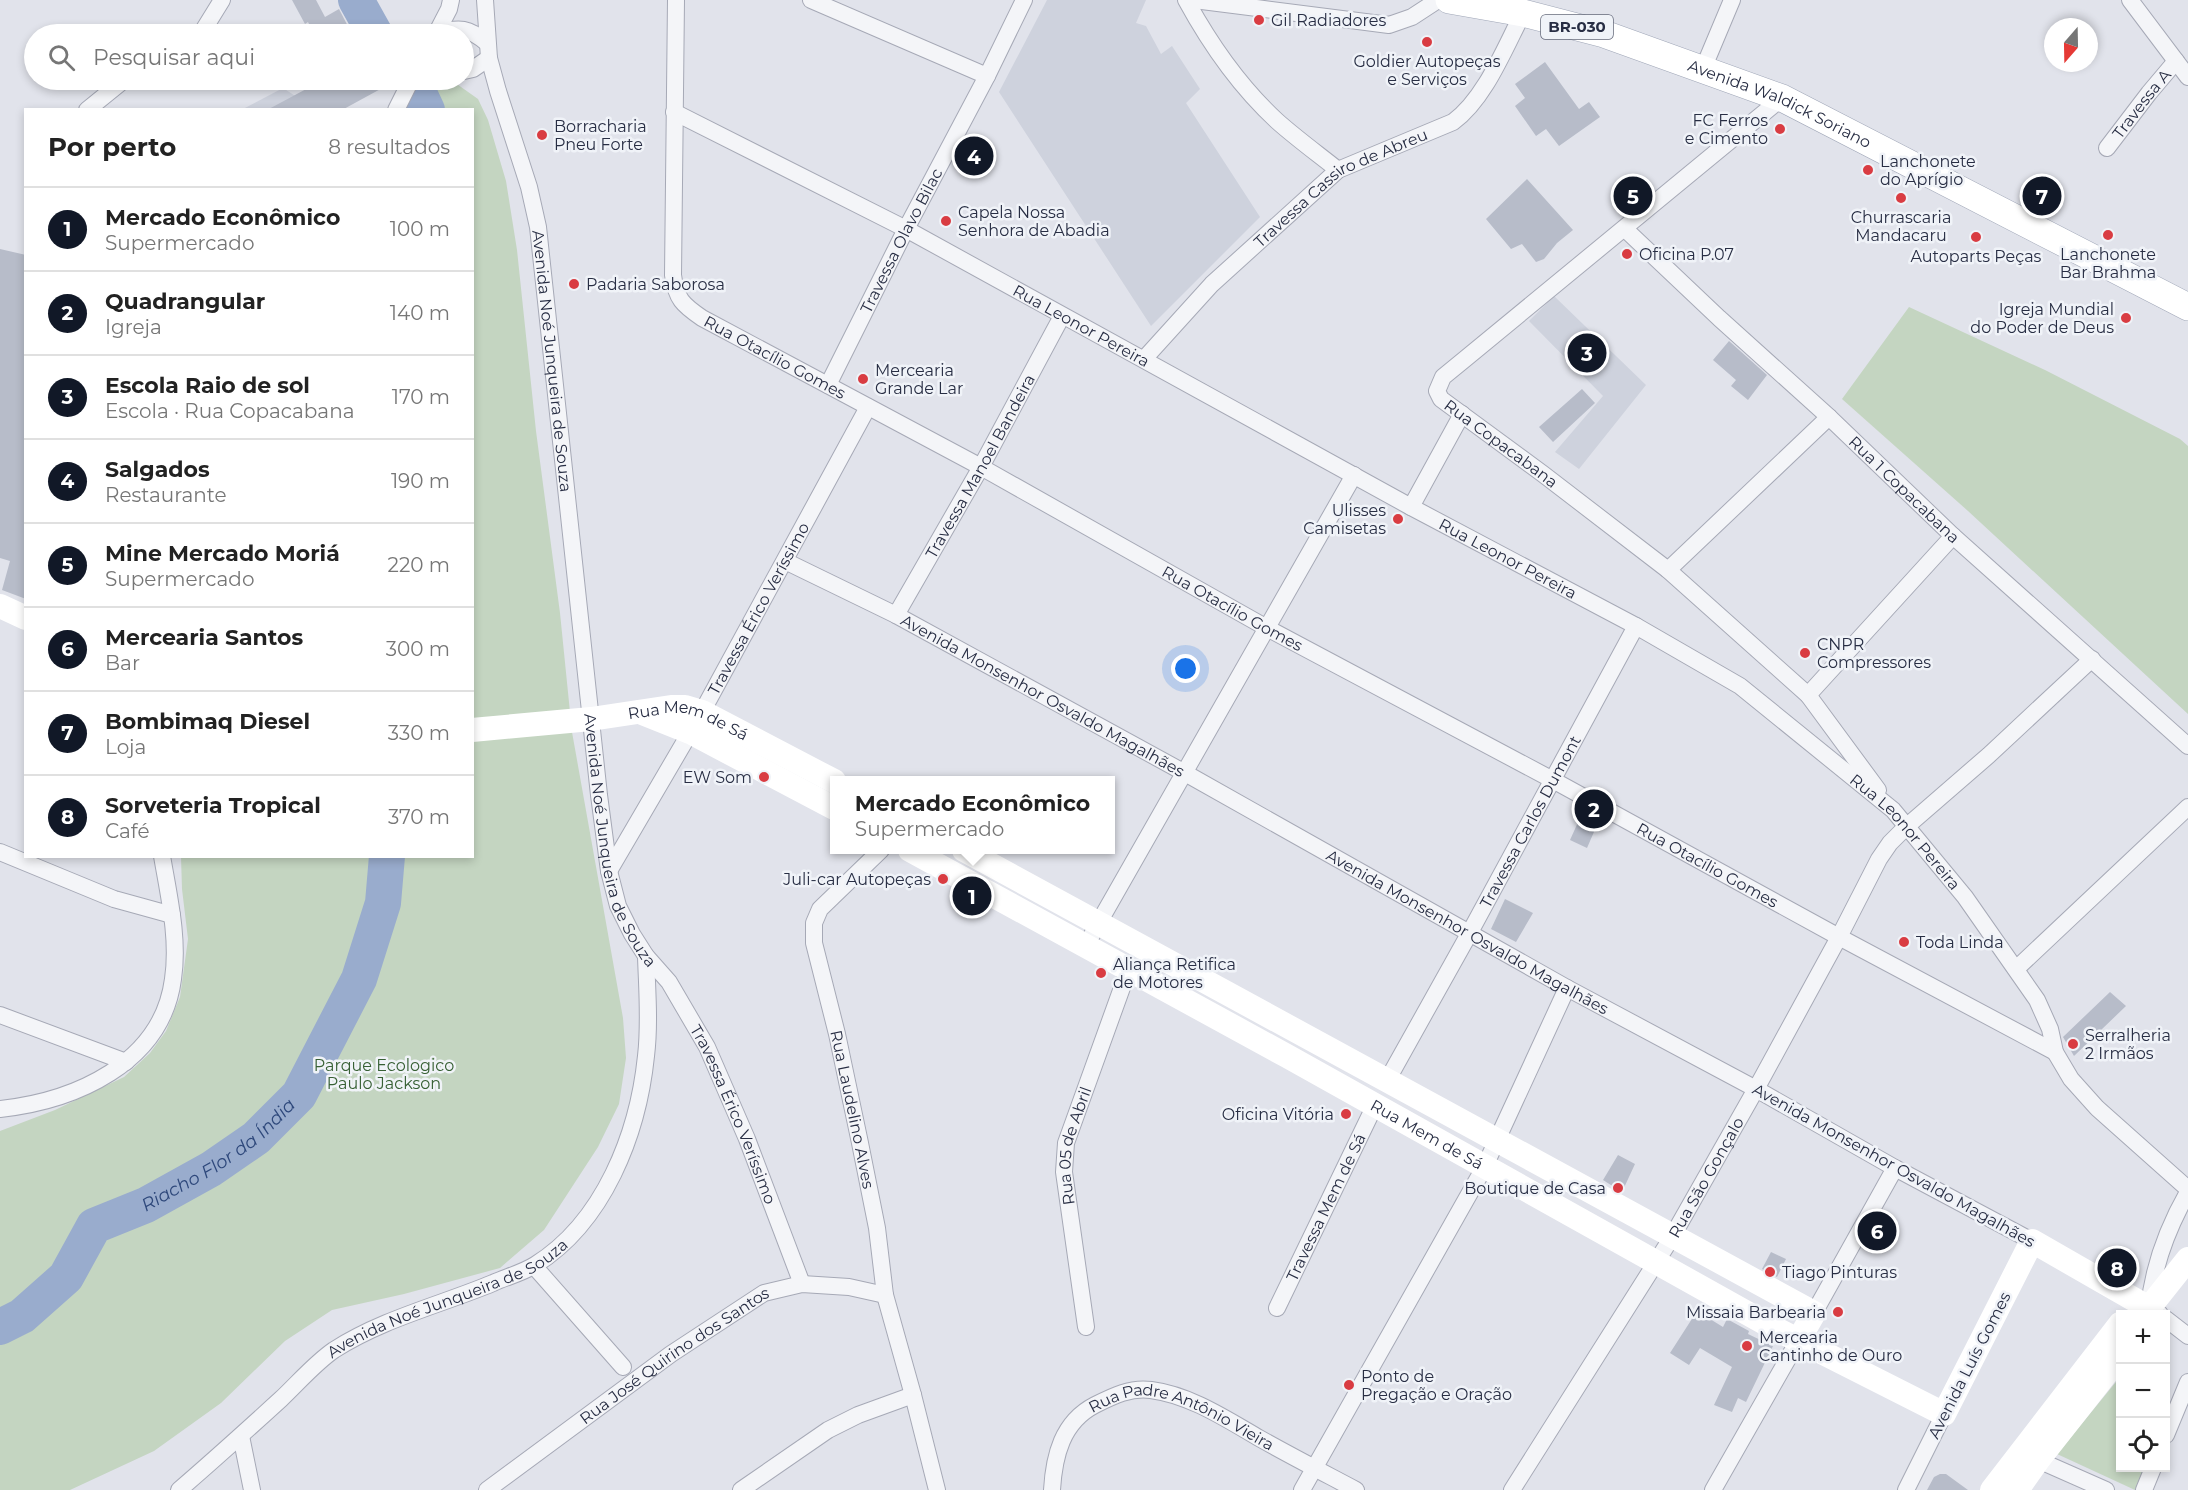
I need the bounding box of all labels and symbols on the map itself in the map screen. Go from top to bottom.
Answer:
place label: Gil Radiadores [1271,11,1386,30]
marker: Gil Radiadores [1252,13,1266,27]
road number: BR-030 [1541,15,1613,39]
north arrow [2044,18,2098,72]
marker: Goldier Autopeças e Serviços [1420,35,1434,49]
place label: Goldier Autopeças e Serviços [1353,52,1501,89]
street label: Avenida Waldick Soriano [1685,56,1874,152]
street label: Travessa A [2109,65,2175,143]
place label: FC Ferros e Cimento [1685,111,1768,148]
place label: Borracharia Pneu Forte [554,117,647,154]
marker: FC Ferros e Cimento [1773,122,1787,136]
street label: Travessa Cassiro de Abreu [1250,125,1430,251]
marker: Borracharia Pneu Forte [535,128,549,142]
pin: 4 [954,134,994,178]
place label: Lanchonete do Aprígio [1880,152,1976,189]
marker: Lanchonete do Aprígio [1861,163,1875,177]
street label: Travessa Olavo Bilac [857,165,947,316]
pin: 5 [1614,174,1652,218]
pin: 7 [2022,174,2062,218]
marker: Churrascaria Mandacaru [1894,191,1908,205]
place label: Capela Nossa Senhora de Abadia [958,203,1110,240]
place label: Churrascaria Mandacaru [1851,208,1951,245]
marker: Capela Nossa Senhora de Abadia [939,214,953,228]
marker: Lanchonete Bar Brahma [2101,228,2115,242]
street label: Avenida Noé Junqueira de Souza [528,229,575,493]
marker: Autoparts Peças [1969,230,1983,244]
place label: Oficina P.07 [1639,245,1734,264]
place label: Lanchonete Bar Brahma [2060,245,2156,282]
marker: Oficina P.07 [1620,247,1634,261]
place label: Autoparts Peças [1911,247,2042,266]
place label: Padaria Saborosa [586,275,725,294]
marker: Padaria Saborosa [567,277,581,291]
street label: Rua Leonor Pereira [1010,281,1153,371]
place label: Igreja Mundial do Poder de Deus [1970,300,2114,337]
marker: Igreja Mundial do Poder de Deus [2119,311,2133,325]
street label: Rua Otacílio Gomes [701,312,849,403]
pin: 3 [1568,330,1606,376]
place label: Mercearia Grande Lar [875,361,963,398]
street label: Travessa Manoel Bandeira [922,371,1039,562]
marker: Mercearia Grande Lar [856,372,870,386]
street label: Rua Copacabana [1440,396,1561,492]
street label: Rua 1 Copacabana [1845,432,1963,547]
place label: Ulisses Camisetas [1303,501,1386,538]
marker: Ulisses Camisetas [1391,512,1405,526]
street label: Rua Leonor Pereira [1436,515,1580,603]
street label: Travessa Érico Veríssimo [704,519,813,698]
street label: Rua Otacílio Gomes [1159,562,1306,655]
street label: Avenida Monsenhor Osvaldo Magalhães [898,611,1188,781]
place label: CNPR Compressores [1817,635,1931,672]
marker: CNPR Compressores [1798,646,1812,660]
your location [1171,654,1200,683]
street label: Rua Mem de Sá [627,698,751,744]
street label: Avenida Noé Junqueira de Souza [580,712,660,971]
street label: Travessa Carlos Dumont [1476,732,1585,911]
place label: EW Som [683,768,752,787]
marker: EW Som [757,770,771,784]
street label: Rua Leonor Pereira [1846,770,1964,894]
pin: 2 [1574,786,1614,832]
street label: Rua Otacílio Gomes [1633,819,1781,912]
street label: Avenida Monsenhor Osvaldo Magalhães [1323,846,1612,1019]
place label: Juli-car Autopeças [782,870,931,889]
marker: Juli-car Autopeças [936,872,950,886]
pin: 1 [952,874,992,918]
place label: Toda Linda [1916,933,2004,952]
marker: Toda Linda [1897,935,1911,949]
place label: Aliança Retifica de Motores [1113,955,1236,992]
marker: Aliança Retifica de Motores [1094,966,1108,980]
street label: Travessa Érico Veríssimo [686,1021,780,1207]
place label: Serralheria 2 Irmãos [2085,1026,2171,1063]
street label: Rua Laudelino Alves [826,1028,878,1191]
marker: Serralheria 2 Irmãos [2066,1037,2080,1051]
park label: Parque Ecologico Paulo Jackson [314,1056,454,1093]
street label: Avenida Monsenhor Osvaldo Magalhães [1749,1080,2038,1251]
street label: Rua 05 de Abril [1055,1084,1096,1206]
water label: Riacho Flor da Índia [138,1094,300,1216]
street label: Rua Mem de Sá [1367,1096,1486,1174]
place label: Oficina Vitória [1222,1105,1334,1124]
marker: Oficina Vitória [1339,1107,1353,1121]
street label: Rua São Gonçalo [1665,1114,1748,1241]
street label: Travessa Mem de Sá [1282,1130,1370,1284]
place label: Boutique de Casa [1464,1179,1606,1198]
marker: Boutique de Casa [1611,1181,1625,1195]
pin: 6 [1858,1208,1896,1254]
street label: Avenida Noé Junqueira de Souza [323,1235,572,1362]
pin: 8 [2098,1246,2136,1290]
place label: Tiago Pinturas [1782,1263,1897,1282]
marker: Tiago Pinturas [1763,1265,1777,1279]
street label: Rua José Quirino dos Santos [576,1283,771,1428]
street label: Avenida Luís Gomes [1924,1289,2015,1442]
place label: Missaia Barbearia [1686,1303,1826,1322]
marker: Missaia Barbearia [1831,1305,1845,1319]
place label: Mercearia Cantinho de Ouro [1759,1328,1902,1365]
marker: Mercearia Cantinho de Ouro [1740,1339,1754,1353]
place label: Ponto de Pregação e Oração [1361,1367,1512,1404]
marker: Ponto de Pregação e Oração [1342,1378,1356,1392]
street label: Rua Padre Antônio Vieira [1085,1380,1277,1455]

